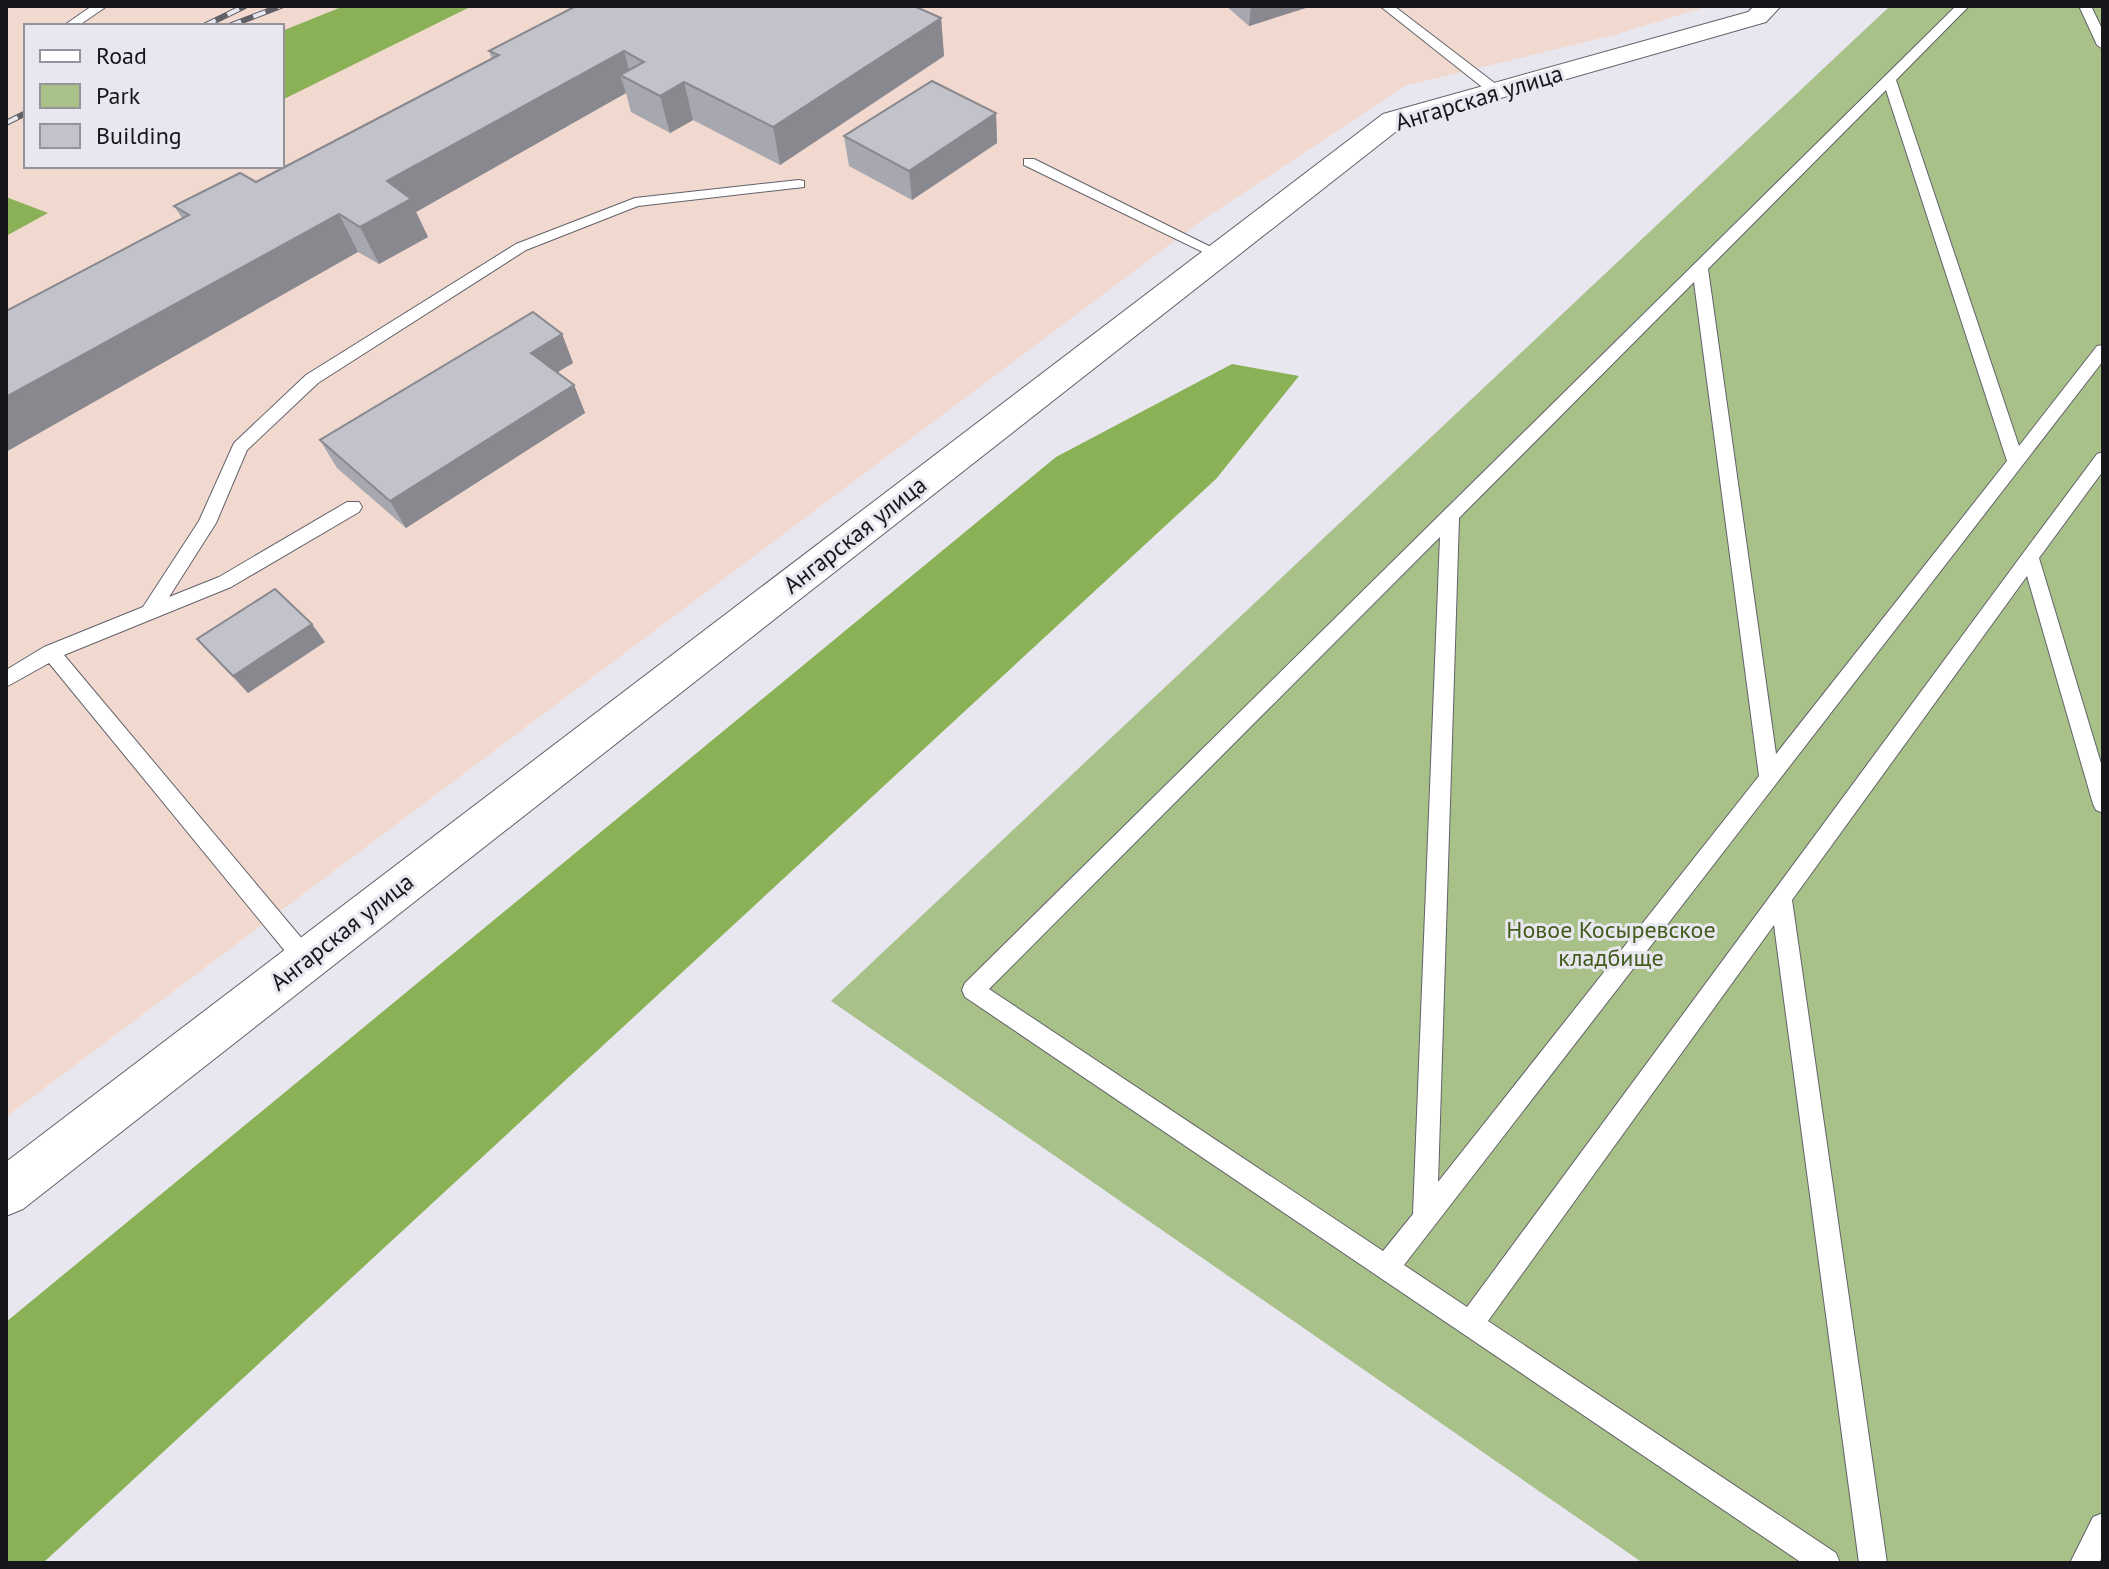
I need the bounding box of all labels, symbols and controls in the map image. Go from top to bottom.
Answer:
legend [24,24,284,168]
text: Road [96,40,147,71]
street label: Ангарская улица [1391,57,1567,138]
text: Park [96,80,141,111]
text: Building [96,120,182,151]
street label: Ангарская улица [777,469,933,600]
street label: Ангарская улица [264,866,420,997]
park label: Новое Косыревское кладбище [1506,914,1716,973]

